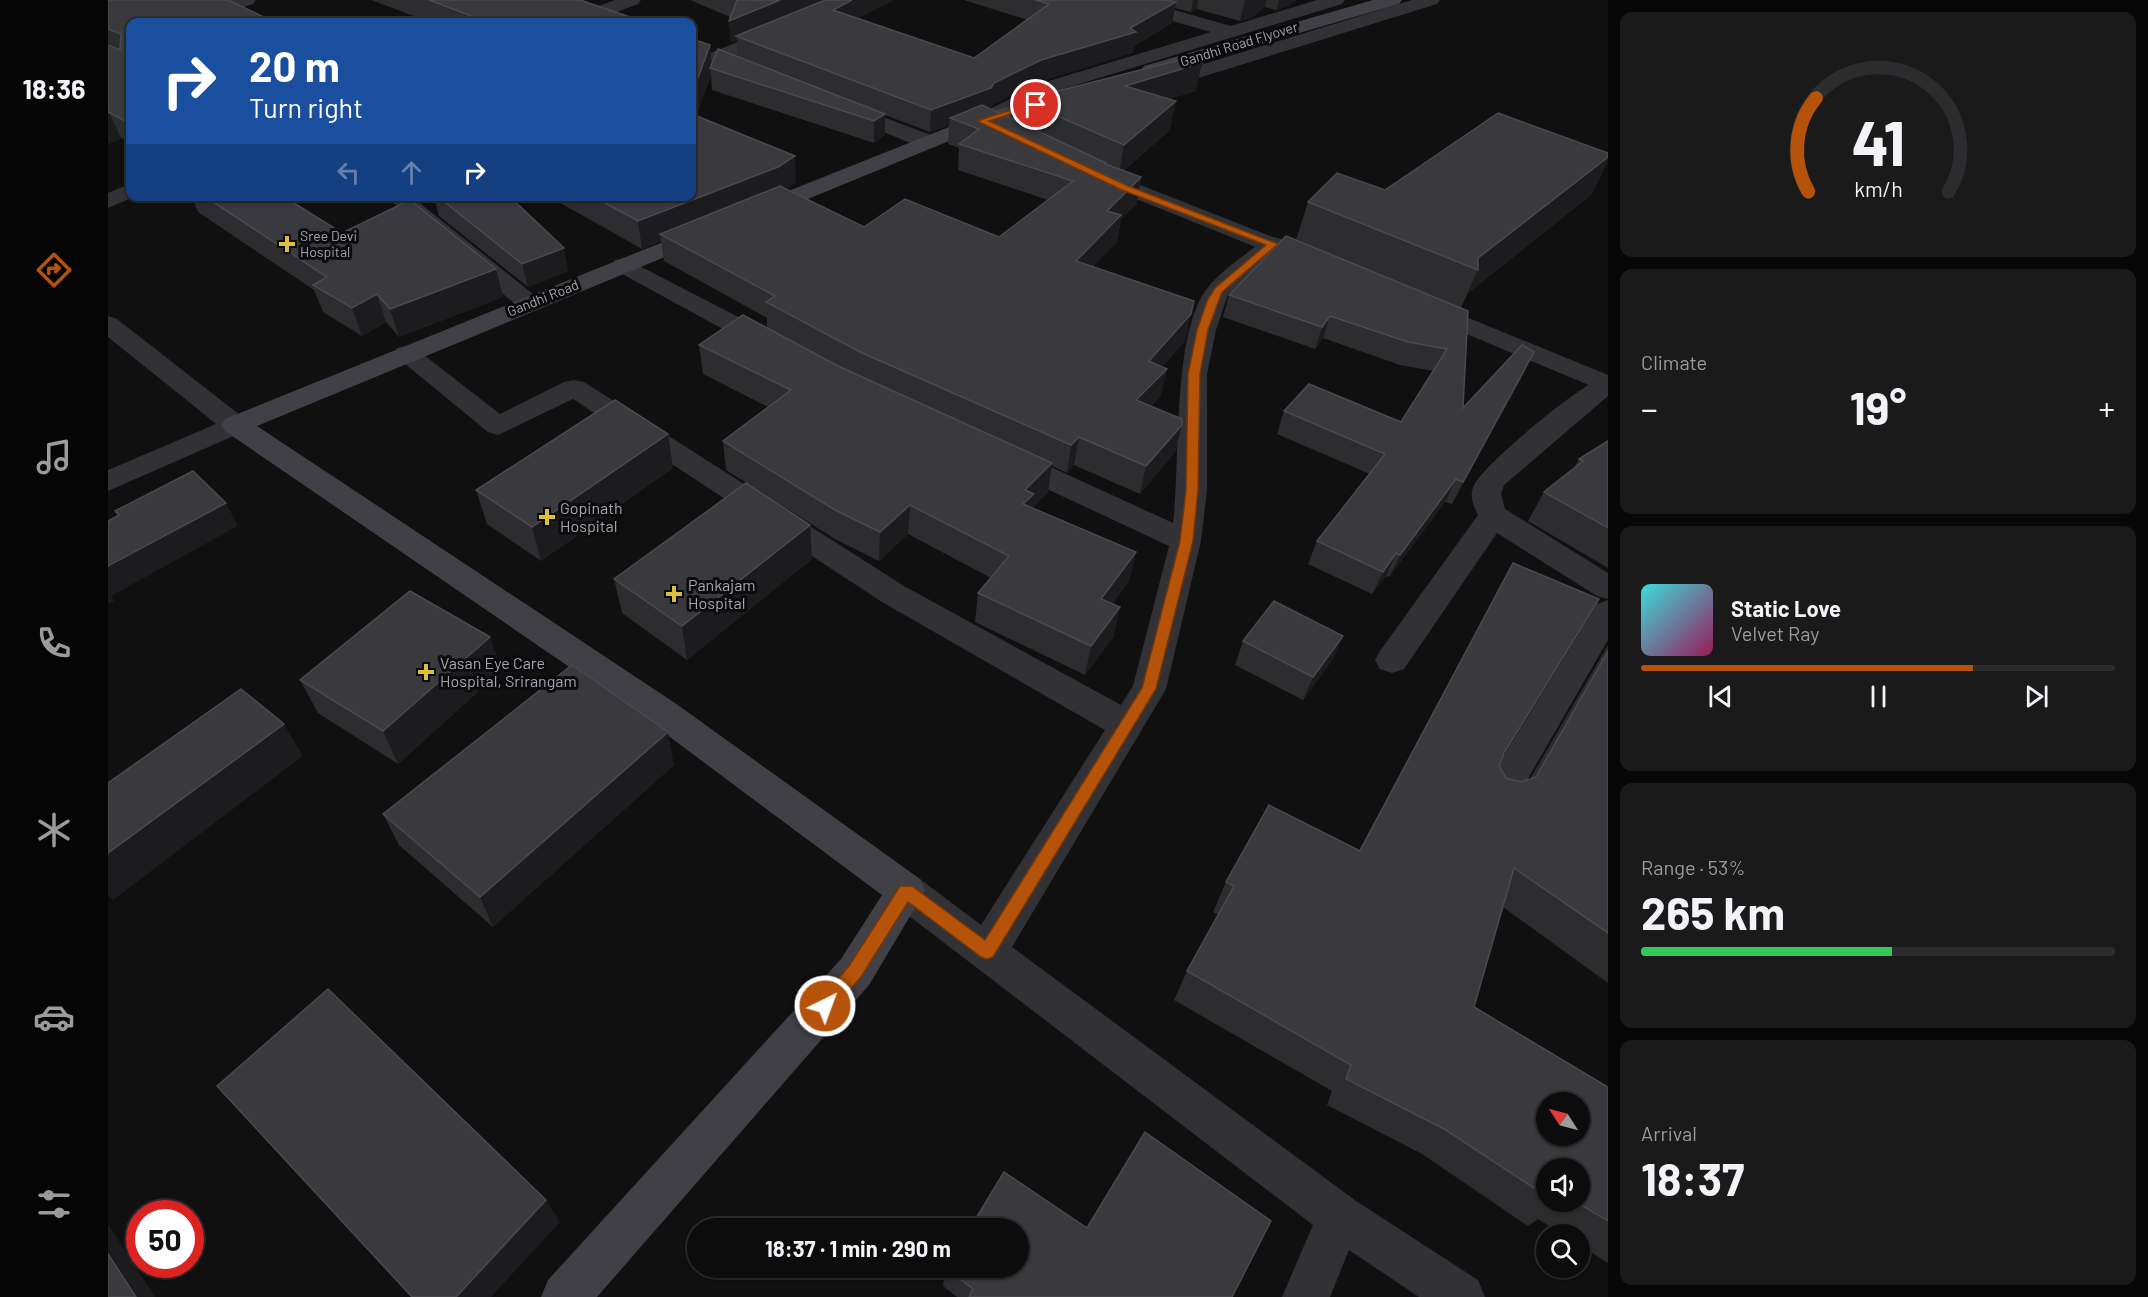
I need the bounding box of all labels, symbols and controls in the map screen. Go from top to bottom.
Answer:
street label: Gandhi Road Flyover [1178,18,1300,70]
text: 20 m [249,40,340,90]
icon: right [150,42,228,120]
text: 18:36 [22,72,86,104]
pin [1010,79,1061,130]
icon: arrive [1019,88,1052,121]
text: Turn right [249,91,363,123]
text: 41 [1851,104,1905,178]
icon: left [332,156,365,189]
icon: ahead [395,156,428,189]
icon: right [458,156,491,189]
text: km/h [1854,176,1902,201]
place label: Sree Devi Hospital [300,227,357,260]
marker: Sree Devi Hospital [278,235,296,253]
icon: directions [33,249,75,291]
street label: Gandhi Road [505,275,581,320]
text: Climate [1641,350,1707,374]
text: 19° [1850,380,1906,434]
text: − [1641,388,1658,428]
text: + [2099,388,2115,428]
icon: music [33,436,75,478]
place label: Gopinath Hospital [560,498,623,535]
marker: Gopinath Hospital [538,508,556,526]
place label: Pankajam Hospital [688,575,756,612]
marker: Pankajam Hospital [665,585,683,603]
text: Static Love [1731,595,1841,621]
text: Velvet Ray [1731,621,1820,645]
icon: phone [33,622,75,664]
place label: Vasan Eye Care Hospital, Srirangam [440,653,577,690]
marker: Vasan Eye Care Hospital, Srirangam [417,663,435,681]
icon: previous [1704,680,1737,713]
icon: pause [1862,680,1895,713]
icon: next [2020,680,2053,713]
icon: climate [33,809,75,851]
text: Range · 53% [1641,855,1745,879]
text: 265 km [1641,885,1785,939]
position arrow [793,974,857,1038]
icon: car [33,996,75,1038]
north arrow [1536,1092,1590,1146]
map controls [1536,1092,1590,1278]
text: Arrival [1641,1121,1697,1145]
text: 18:37 [1641,1151,1744,1205]
button: sound [1536,1158,1590,1212]
icon: filters [33,1183,75,1225]
speed limit sign: 50 [126,1200,204,1278]
button: search [1536,1224,1590,1278]
text: 18:37 · 1 min · 290 m [765,1235,951,1261]

